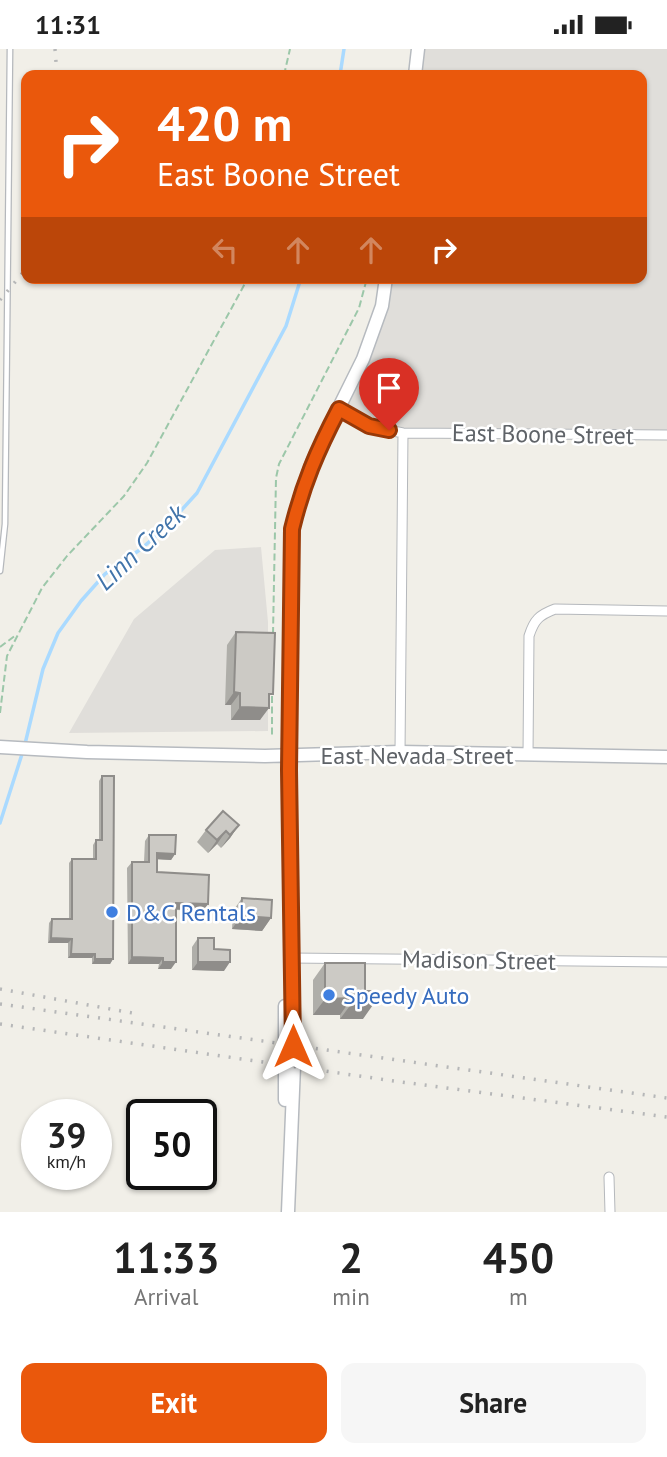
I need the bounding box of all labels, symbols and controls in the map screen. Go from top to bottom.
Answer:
text: 11:31 [35,8,101,41]
text: 420 m [157,91,292,155]
icon: right [42,98,133,189]
text: East Boone Street [157,153,400,195]
icon: left [206,231,244,269]
icon: ahead [279,231,317,269]
icon: ahead [352,231,390,269]
icon: right [425,231,463,269]
pin [359,358,419,430]
icon: arrive [370,369,408,407]
street label: East Boone Street [452,417,634,451]
water label: Linn Creek [88,496,193,597]
street label: East Nevada Street [320,740,514,771]
place label: D&C Rentals [126,897,256,928]
marker: D&C Rentals [104,904,120,920]
street label: Madison Street [402,943,556,977]
place label: Speedy Auto [343,980,469,1011]
marker: Speedy Auto [321,987,337,1003]
position arrow [256,1009,330,1083]
speed limit sign: 50 [126,1099,217,1190]
text: 39 [47,1112,86,1158]
text: km/h [47,1150,86,1173]
text: 11:33 [113,1230,219,1285]
text: 2 [339,1230,363,1285]
text: 450 [483,1230,554,1285]
text: Arrival [134,1282,198,1311]
text: min [332,1282,370,1311]
text: m [509,1282,528,1311]
button: Exit [21,1363,327,1443]
button: Share [341,1363,646,1443]

